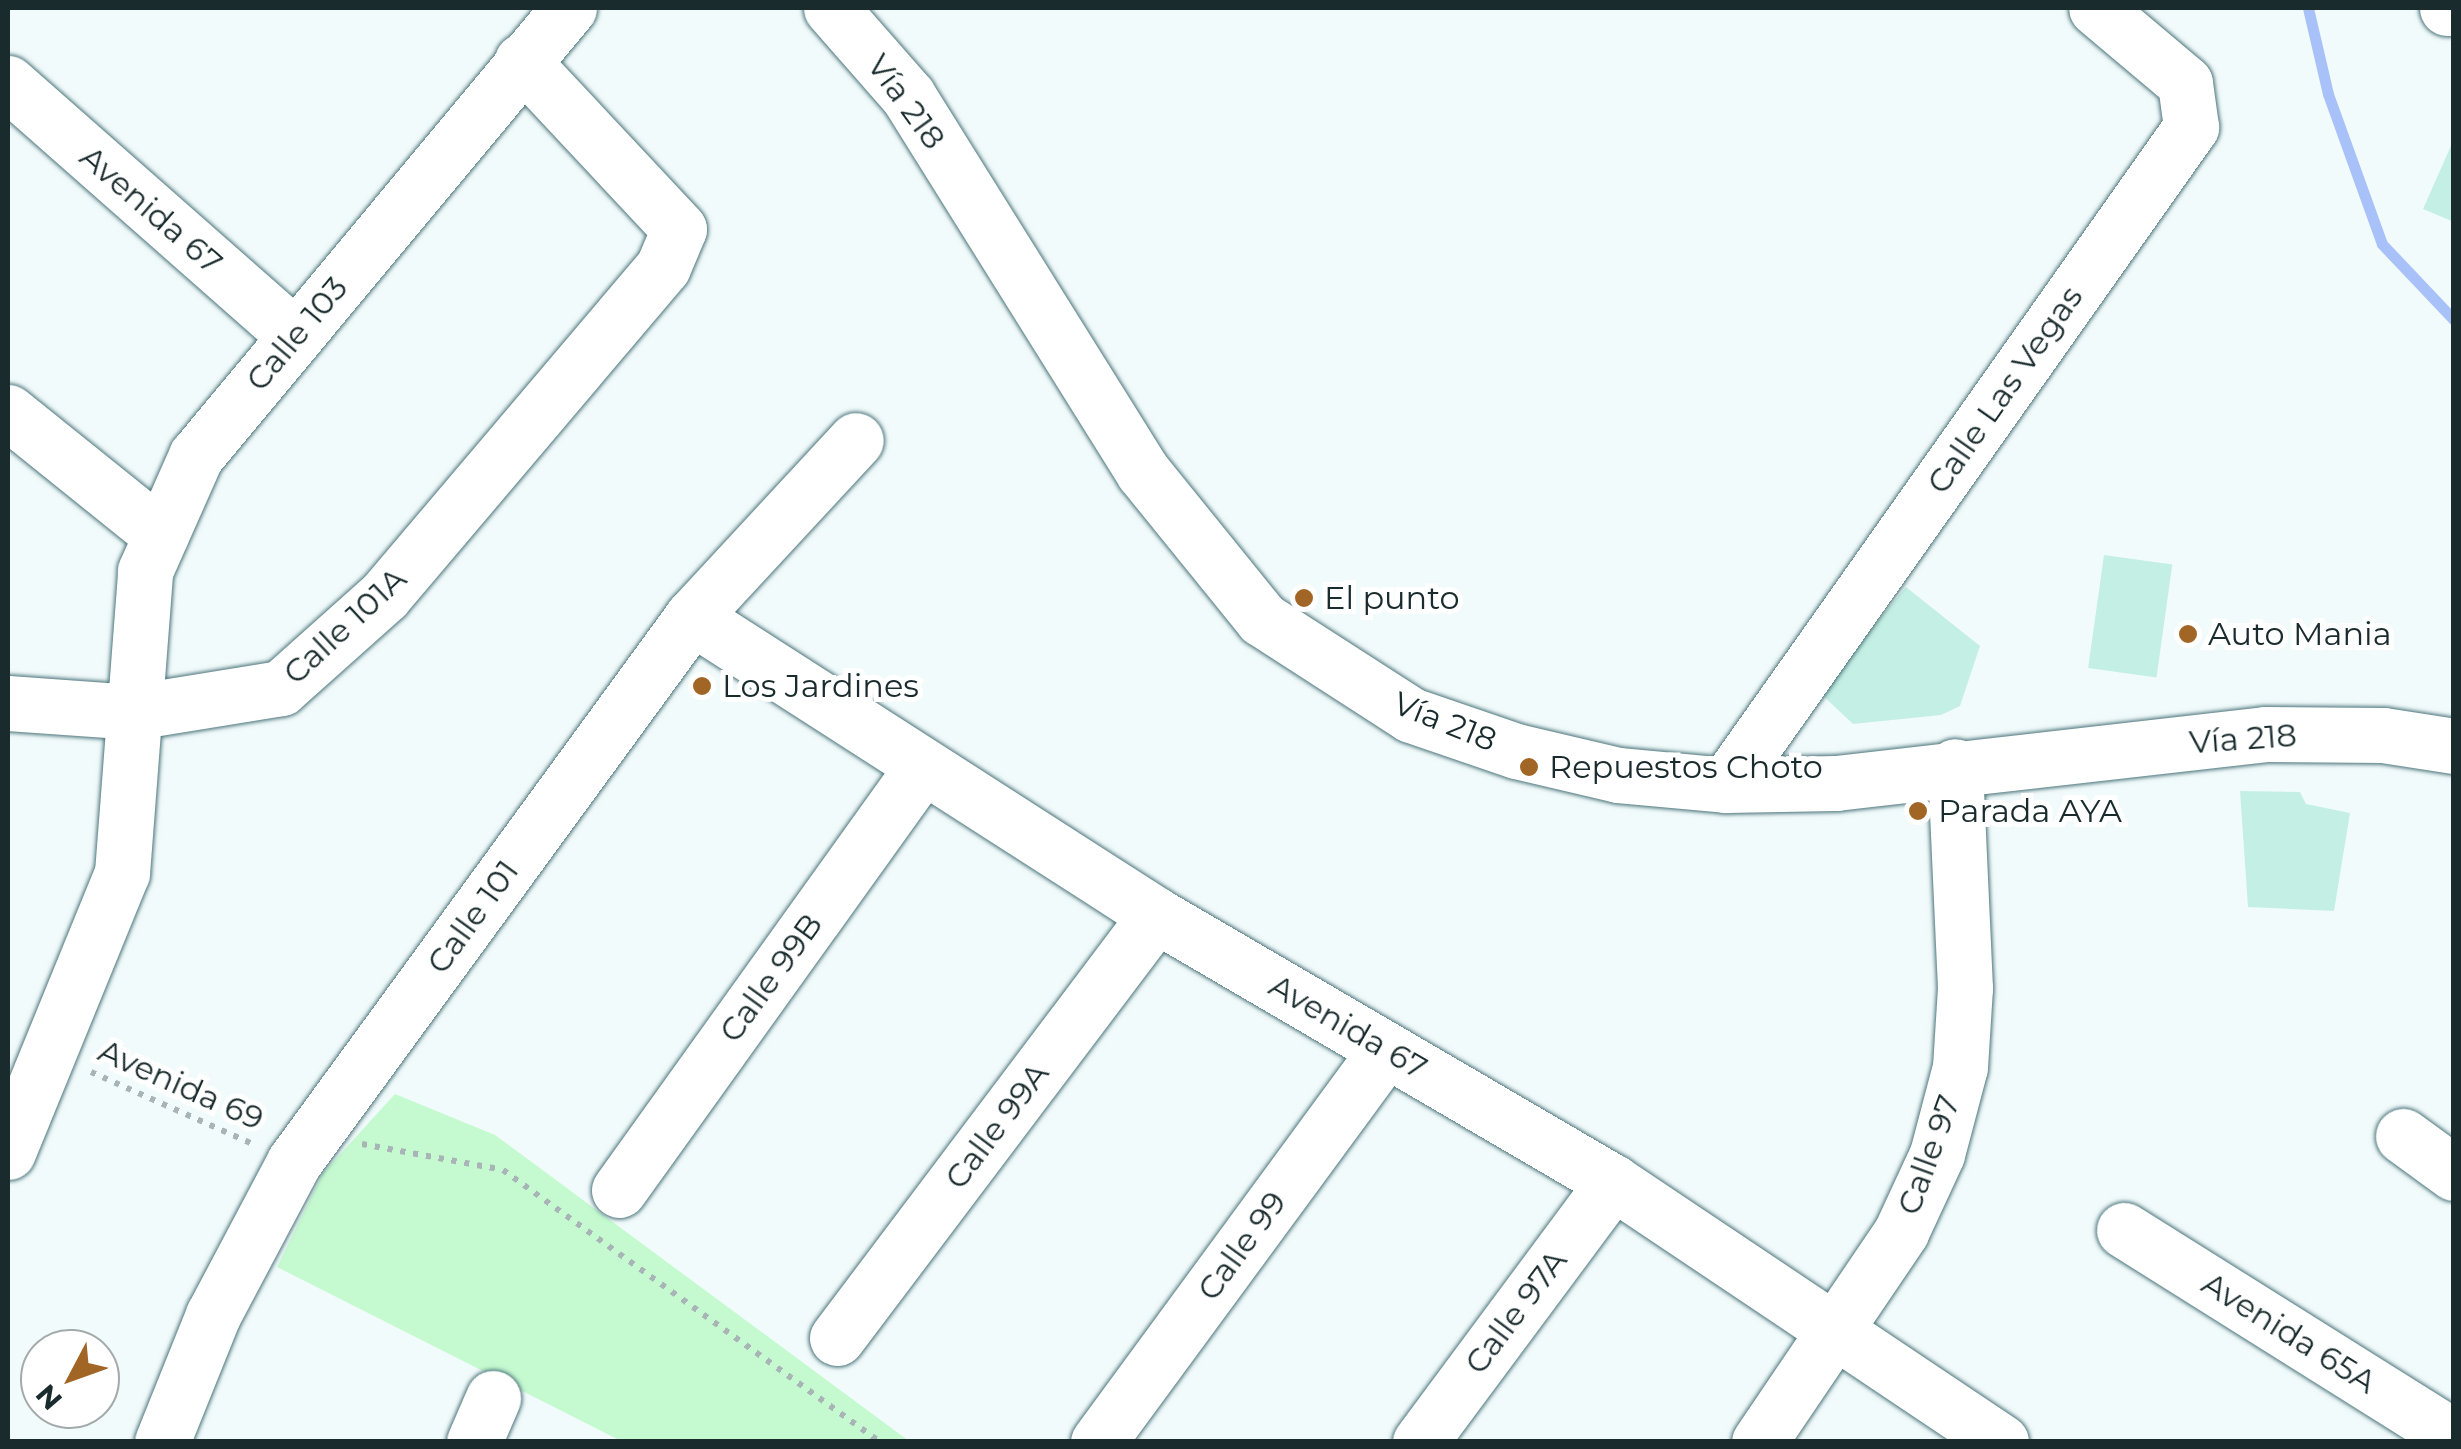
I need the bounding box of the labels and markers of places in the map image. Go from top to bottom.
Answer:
place label: El punto [1324,579,1460,617]
marker: El punto [1293,587,1315,609]
place label: Auto Mania [2208,615,2392,653]
marker: Auto Mania [2177,623,2199,645]
place label: Los Jardines [722,667,919,705]
marker: Los Jardines [691,675,713,697]
place label: Repuestos Choto [1549,748,1823,786]
marker: Repuestos Choto [1518,756,1540,778]
place label: Parada AYA [1938,792,2122,830]
marker: Parada AYA [1907,800,1929,822]

